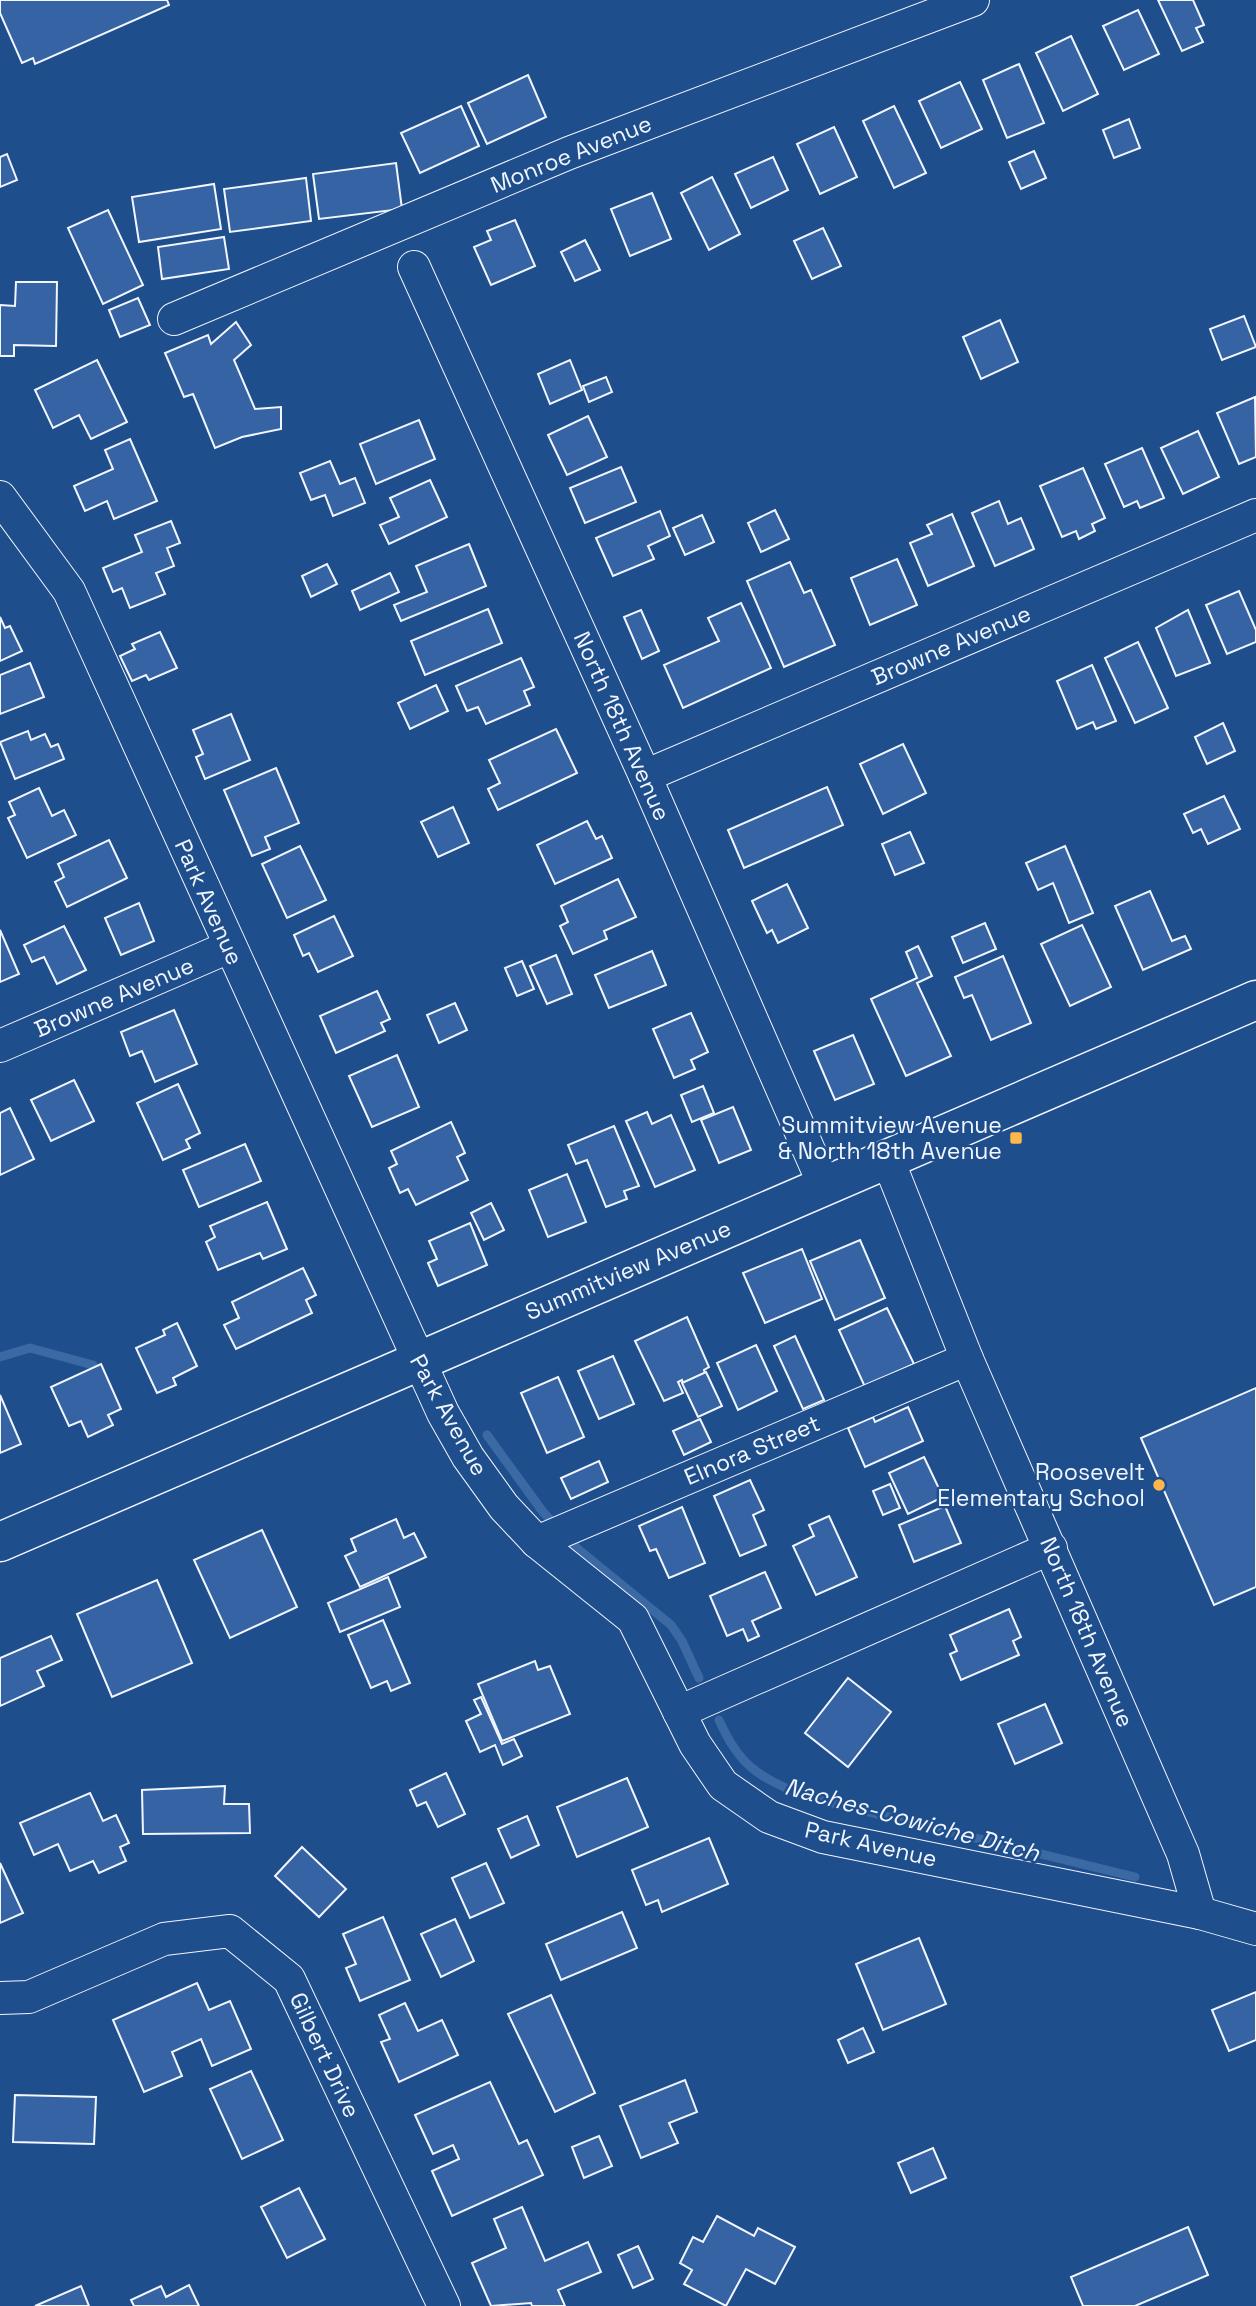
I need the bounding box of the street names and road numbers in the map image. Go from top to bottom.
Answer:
street label: Monroe Avenue [486,108,656,200]
street label: Browne Avenue [867,598,1035,692]
street label: North 18th Avenue [567,627,677,825]
street label: Park Avenue [168,834,250,970]
street label: Browne Avenue [30,950,198,1044]
street label: Summitview Avenue [521,1213,735,1327]
street label: Park Avenue [403,1349,495,1481]
street label: Elnora Street [680,1408,824,1492]
street label: North 18th Avenue [1033,1532,1141,1732]
street label: Park Avenue [802,1814,940,1874]
street label: Gilbert Drive [283,1987,367,2123]

